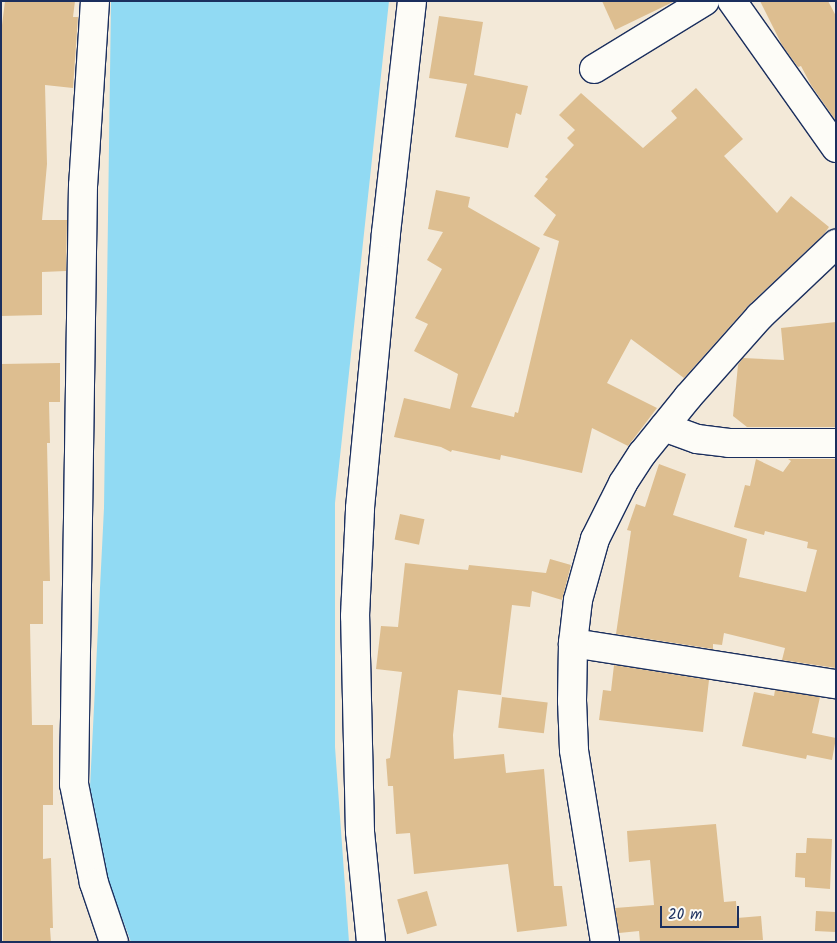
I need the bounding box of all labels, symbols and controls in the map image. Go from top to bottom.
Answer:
scale bar [662,896,741,928]
text: 20 m [668,903,702,927]

